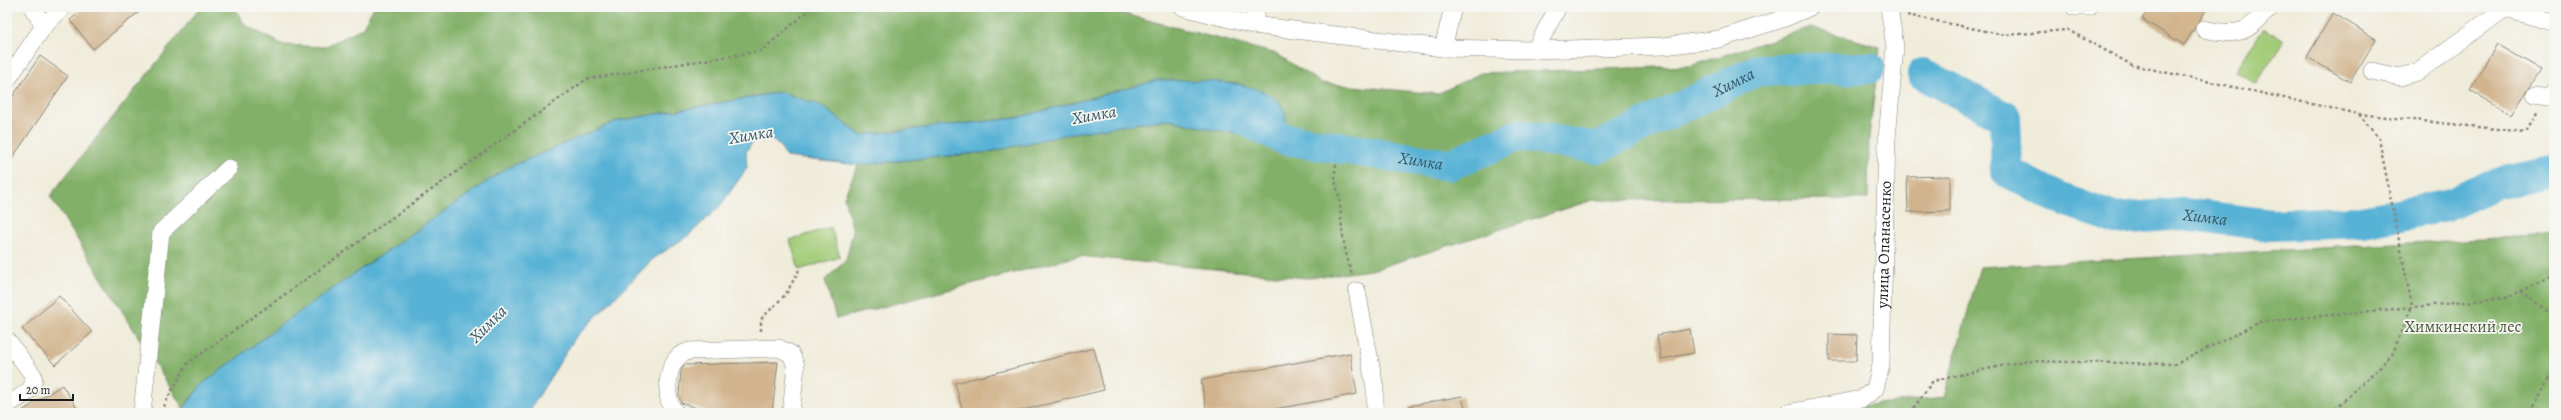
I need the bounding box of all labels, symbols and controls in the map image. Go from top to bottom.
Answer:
water label: Химка [1707,62,1758,103]
water label: Химка [1069,100,1118,130]
water label: Химка [726,120,775,150]
water label: Химка [1396,146,1445,175]
street label: улица Опанасенко [1871,180,1897,310]
water label: Химка [2180,202,2229,231]
water label: Химка [463,300,512,349]
park label: Химкинский лес [2405,316,2522,338]
scale bar [20,376,73,402]
text: 20 m [26,382,50,398]

